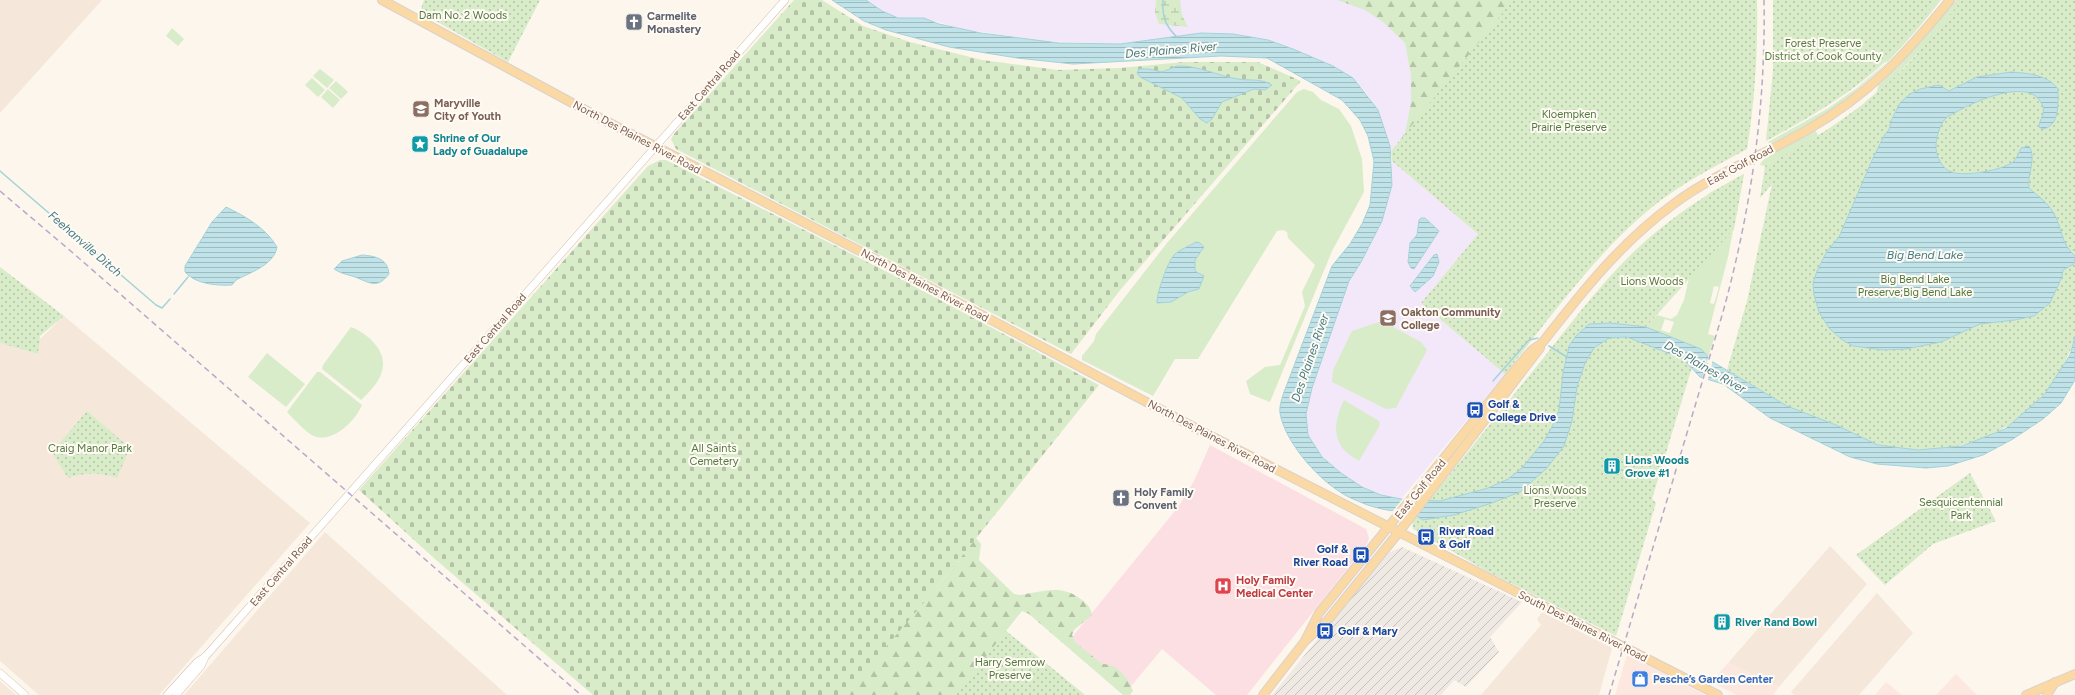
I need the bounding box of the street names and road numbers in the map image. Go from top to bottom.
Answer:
street label: East Central Road [676,48,743,123]
street label: North Des Plaines River Road [571,98,703,177]
street label: East Golf Road [1705,142,1776,188]
street label: North Des Plaines River Road [859,246,991,325]
street label: East Central Road [462,291,529,366]
street label: North Des Plaines River Road [1146,397,1278,476]
street label: East Golf Road [1392,457,1449,522]
street label: East Central Road [248,534,315,609]
street label: South Des Plaines River Road [1516,588,1650,665]

